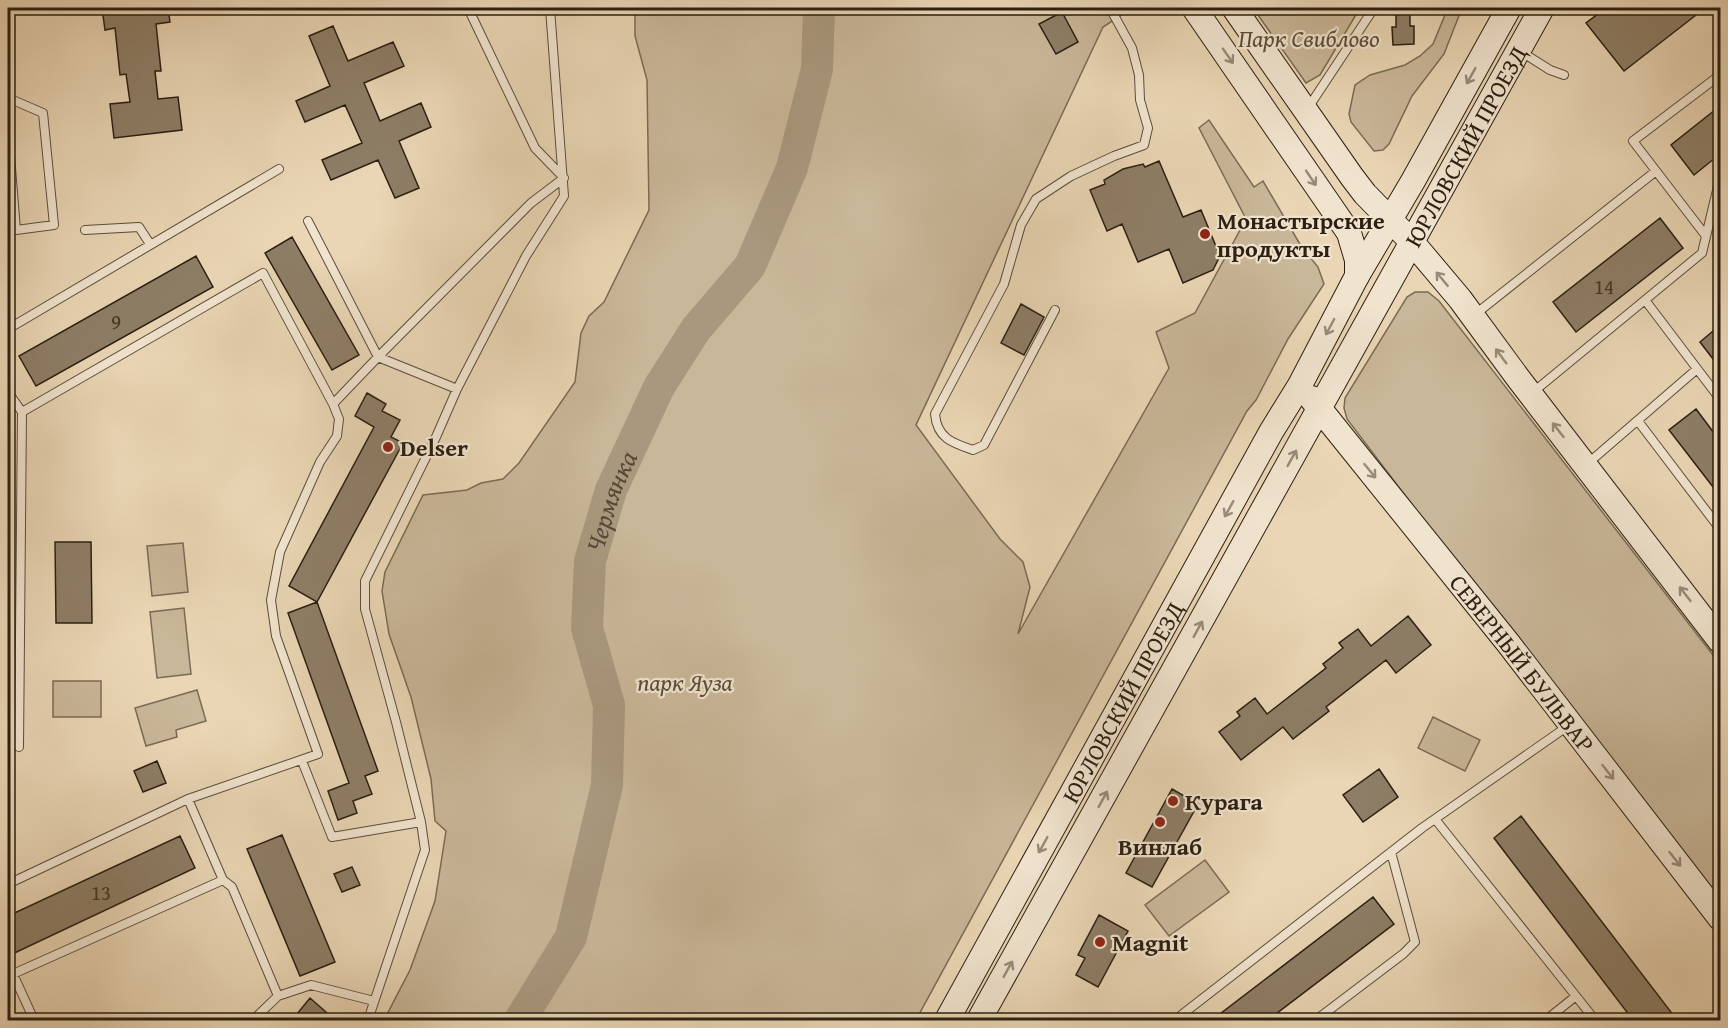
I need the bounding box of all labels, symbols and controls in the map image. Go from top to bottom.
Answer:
park label: Парк Свиблово [1238,21,1380,56]
street label: ЮРЛОВСКИЙ ПРОЕЗД [1395,39,1535,253]
one-way arrow [1222,47,1234,63]
one-way arrow [1465,67,1476,85]
one-way arrow [1305,169,1318,186]
place label: Монастырские продукты [1217,203,1385,266]
marker: Монастырские продукты [1198,227,1212,241]
one-way arrow [1436,271,1449,287]
house number: 14 [1594,271,1614,302]
house number: 9 [111,306,121,337]
one-way arrow [1324,318,1335,336]
one-way arrow [1495,348,1507,364]
one-way arrow [1552,422,1565,438]
place label: Delser [400,430,468,465]
marker: Delser [381,440,395,454]
water label: Чермянка [574,444,646,556]
one-way arrow [1287,450,1299,467]
one-way arrow [1363,463,1376,479]
one-way arrow [1222,500,1234,517]
street label: СЕВЕРНЫЙ БУЛЬВАР [1442,566,1603,759]
one-way arrow [1678,587,1691,603]
street label: ЮРЛОВСКИЙ ПРОЕЗД [1053,595,1192,809]
one-way arrow [1192,621,1204,638]
park label: парк Яуза [637,665,733,700]
one-way arrow [1602,764,1614,780]
place label: Курага [1185,784,1263,819]
one-way arrow [1097,791,1109,808]
marker: Курага [1166,794,1180,808]
marker: Винлаб [1153,815,1167,829]
place label: Винлаб [1118,829,1202,864]
one-way arrow [1037,836,1049,853]
one-way arrow [1668,851,1681,867]
house number: 13 [91,877,111,908]
place label: Magnit [1112,925,1188,960]
marker: Magnit [1093,935,1107,949]
one-way arrow [1003,961,1014,979]

